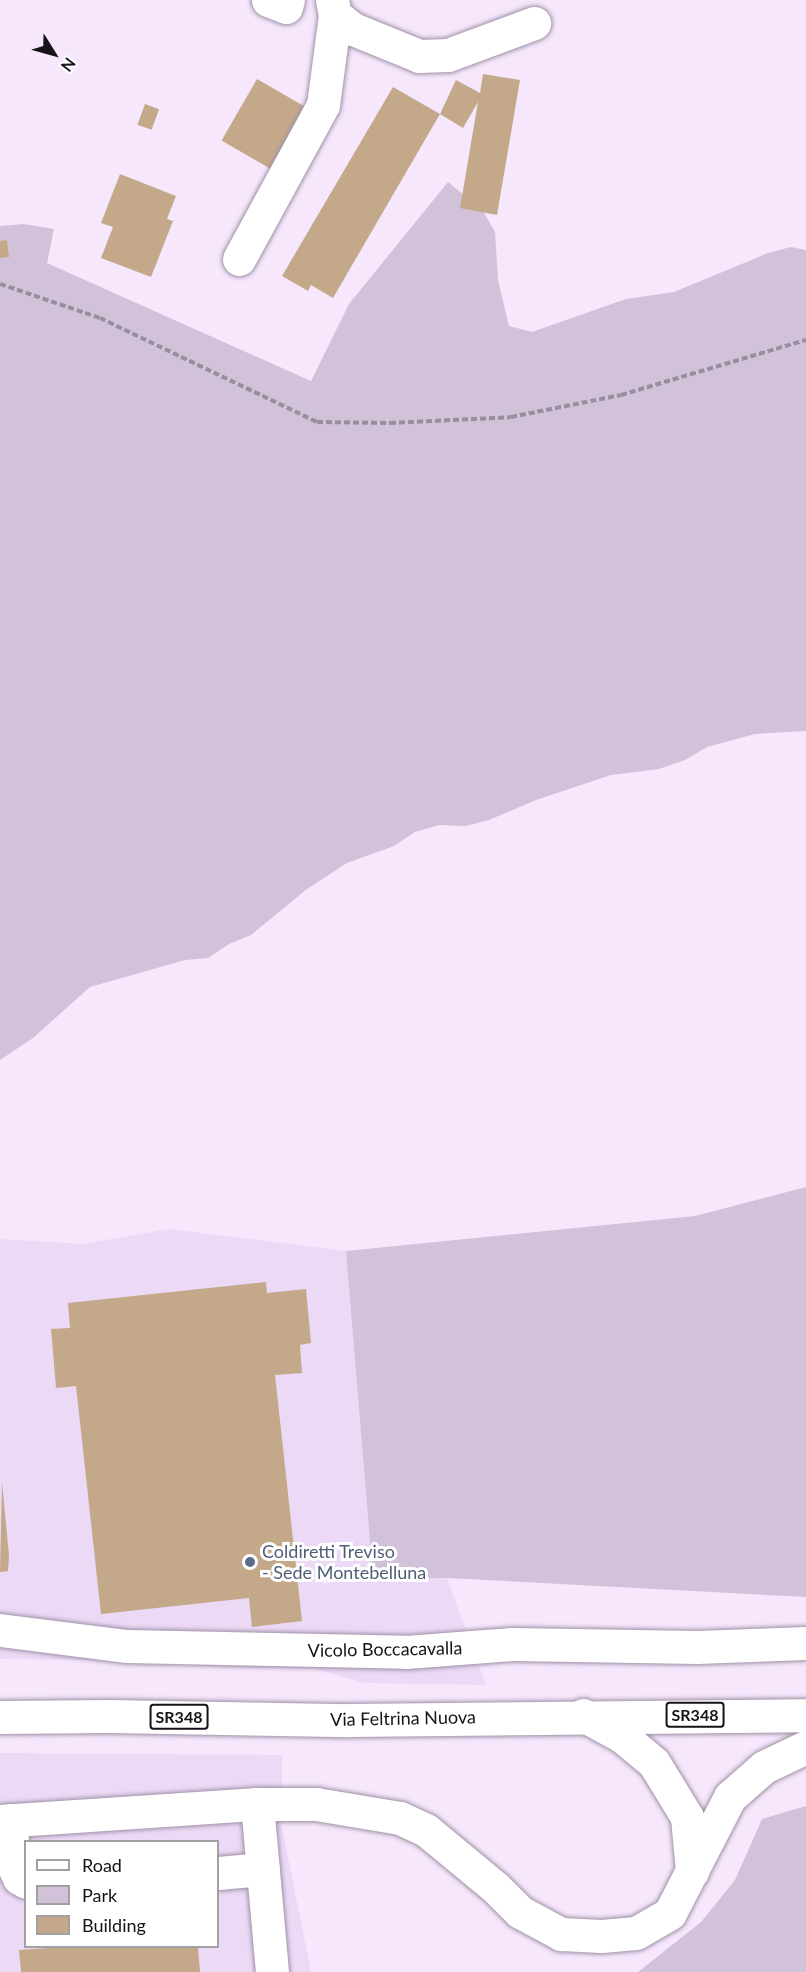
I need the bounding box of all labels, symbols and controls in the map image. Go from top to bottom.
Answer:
north arrow [24,24,84,84]
text: N [57,54,80,76]
place label: Coldiretti Treviso - Sede Montebelluna [262,1541,426,1584]
marker: Coldiretti Treviso - Sede Montebelluna [243,1555,257,1569]
street label: Vicolo Boccacavalla [307,1637,463,1661]
road number: SR348 [665,1702,725,1728]
road number: SR348 [149,1704,209,1730]
street label: Via Feltrina Nuova [330,1706,476,1730]
legend [24,1840,219,1948]
text: Road [82,1854,122,1876]
text: Park [82,1884,117,1906]
text: Building [82,1914,146,1936]

